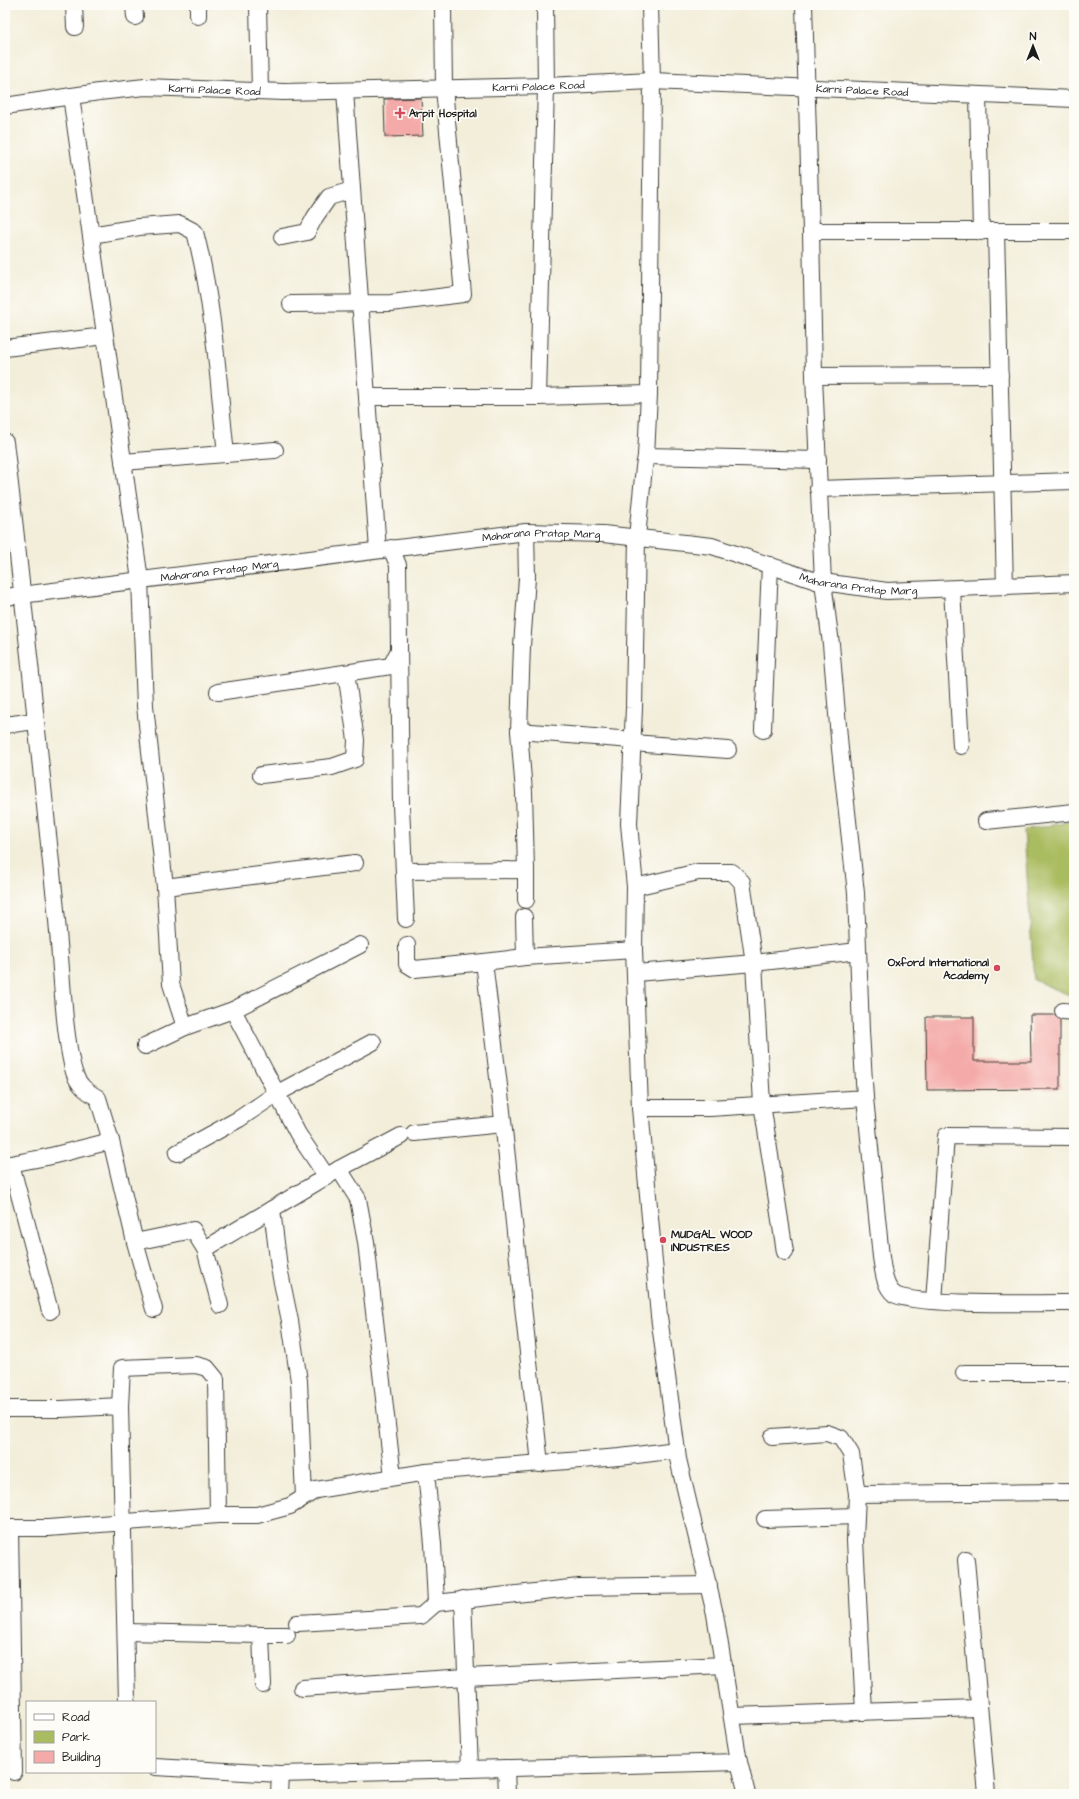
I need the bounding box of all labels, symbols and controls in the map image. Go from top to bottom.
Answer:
north arrow [1013,26,1053,66]
text: N [1030,29,1037,44]
street label: Karni Palace Road [492,77,585,95]
street label: Karni Palace Road [168,80,262,99]
street label: Karni Palace Road [816,81,909,99]
place label: Arpit Hospital [409,106,477,122]
marker: Arpit Hospital [394,107,406,119]
street label: Maharana Pratap Marg [481,524,601,545]
street label: Maharana Pratap Marg [159,555,280,585]
street label: Maharana Pratap Marg [798,569,918,599]
place label: Oxford International Academy [888,955,990,985]
marker: Oxford International Academy [992,963,1002,973]
place label: MUDGAL WOOD INDUSTRIES [671,1227,753,1255]
marker: MUDGAL WOOD INDUSTRIES [658,1235,668,1245]
legend [26,1701,156,1773]
text: Road [62,1709,90,1726]
text: Park [62,1729,90,1746]
text: Building [62,1749,100,1767]

